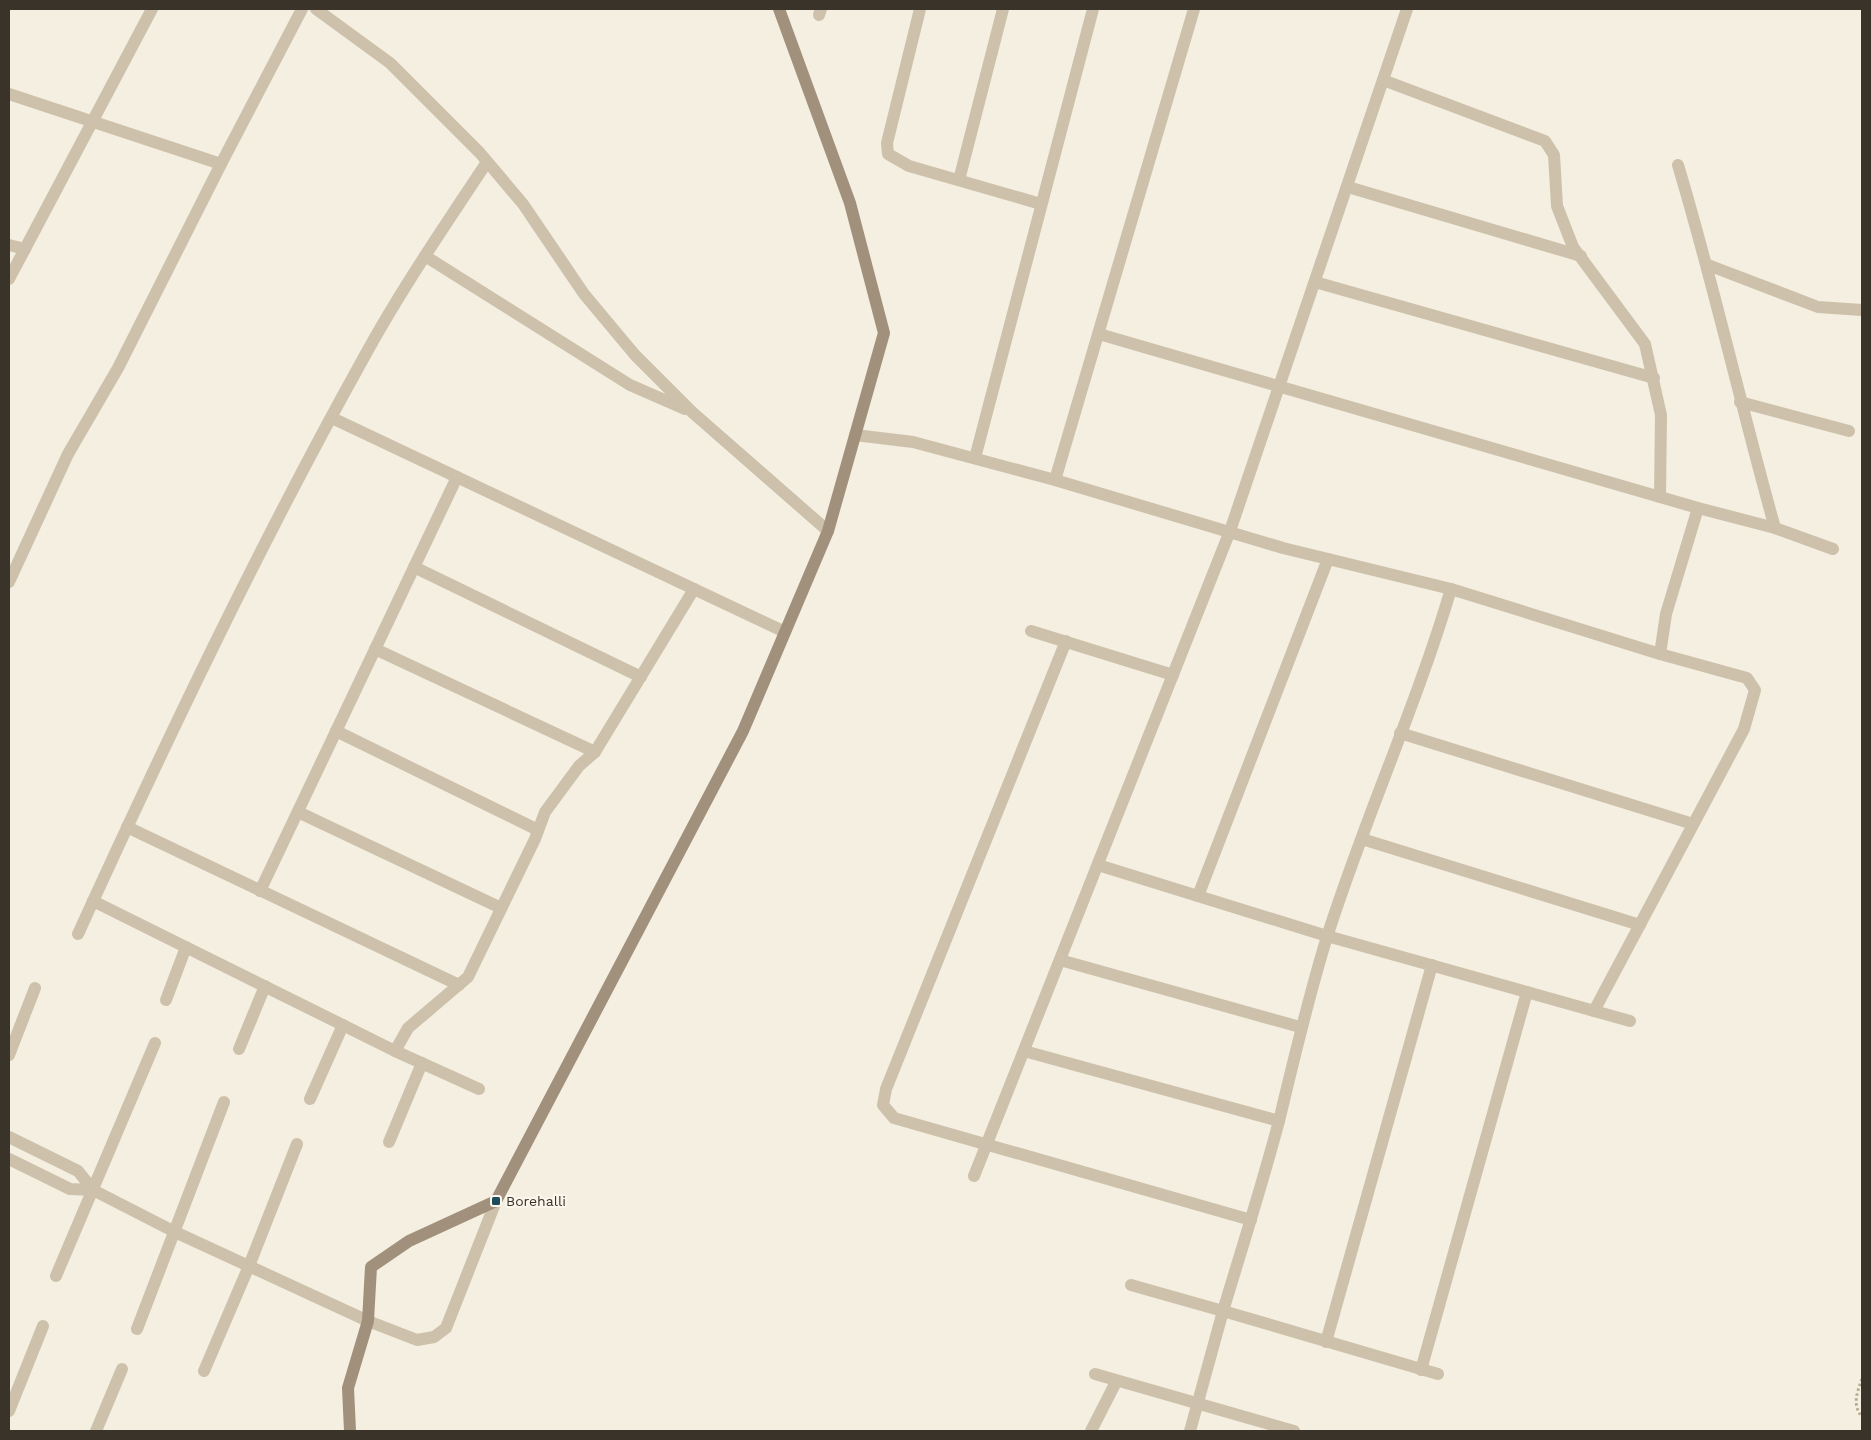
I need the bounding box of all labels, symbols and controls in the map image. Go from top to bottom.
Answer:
place label: Borehalli [506,1193,566,1209]
marker: Borehalli [490,1195,502,1207]

